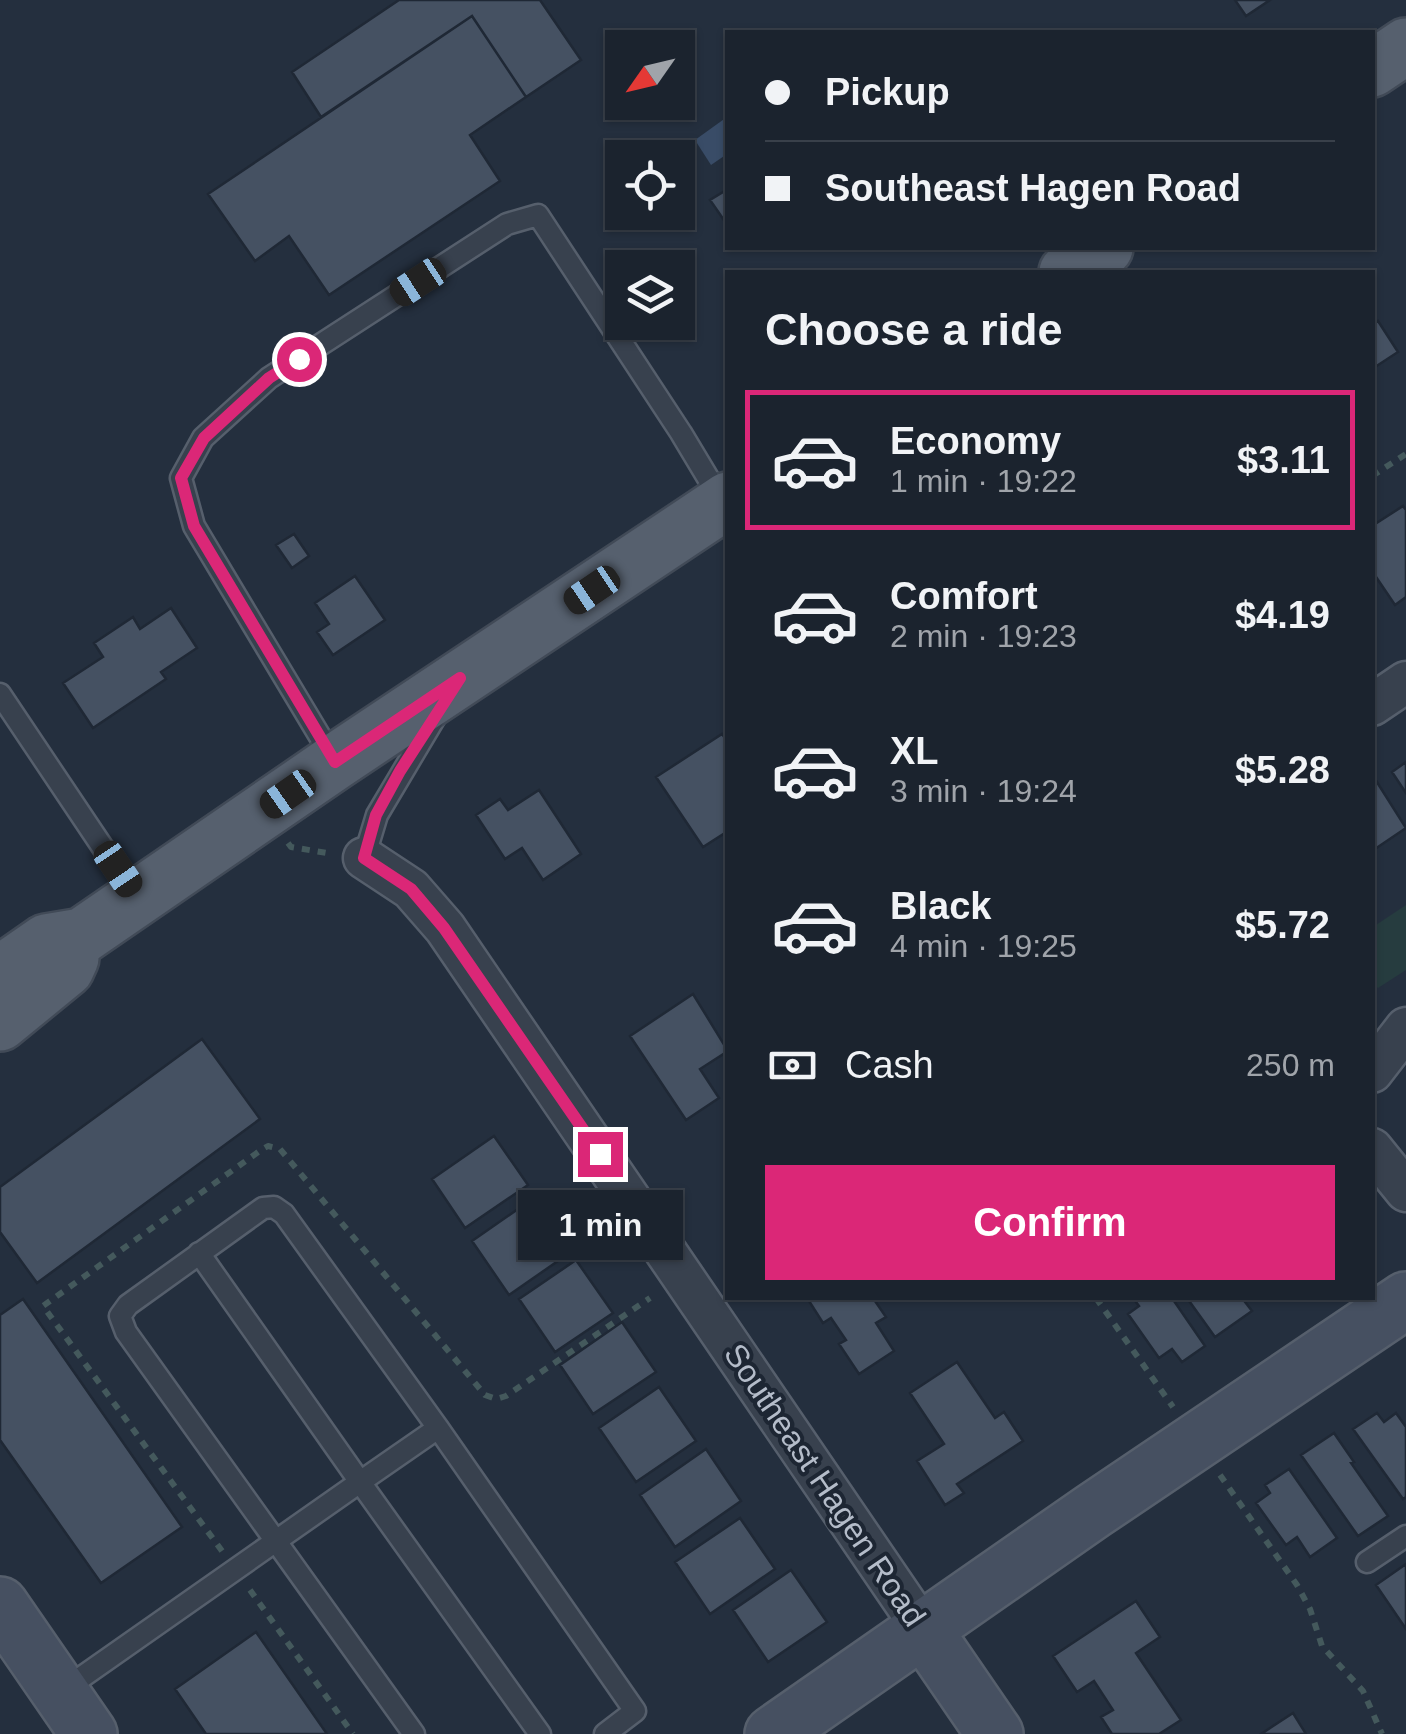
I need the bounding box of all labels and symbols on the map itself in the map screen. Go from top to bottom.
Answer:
north arrow [605,30,695,120]
car [385,253,451,311]
route start [277,337,322,382]
car [559,561,625,619]
car [255,765,321,823]
car [89,836,147,902]
route end [578,1132,623,1177]
callout: 1 min [518,1189,682,1259]
street label: Southeast Hagen Road [717,1337,933,1633]

